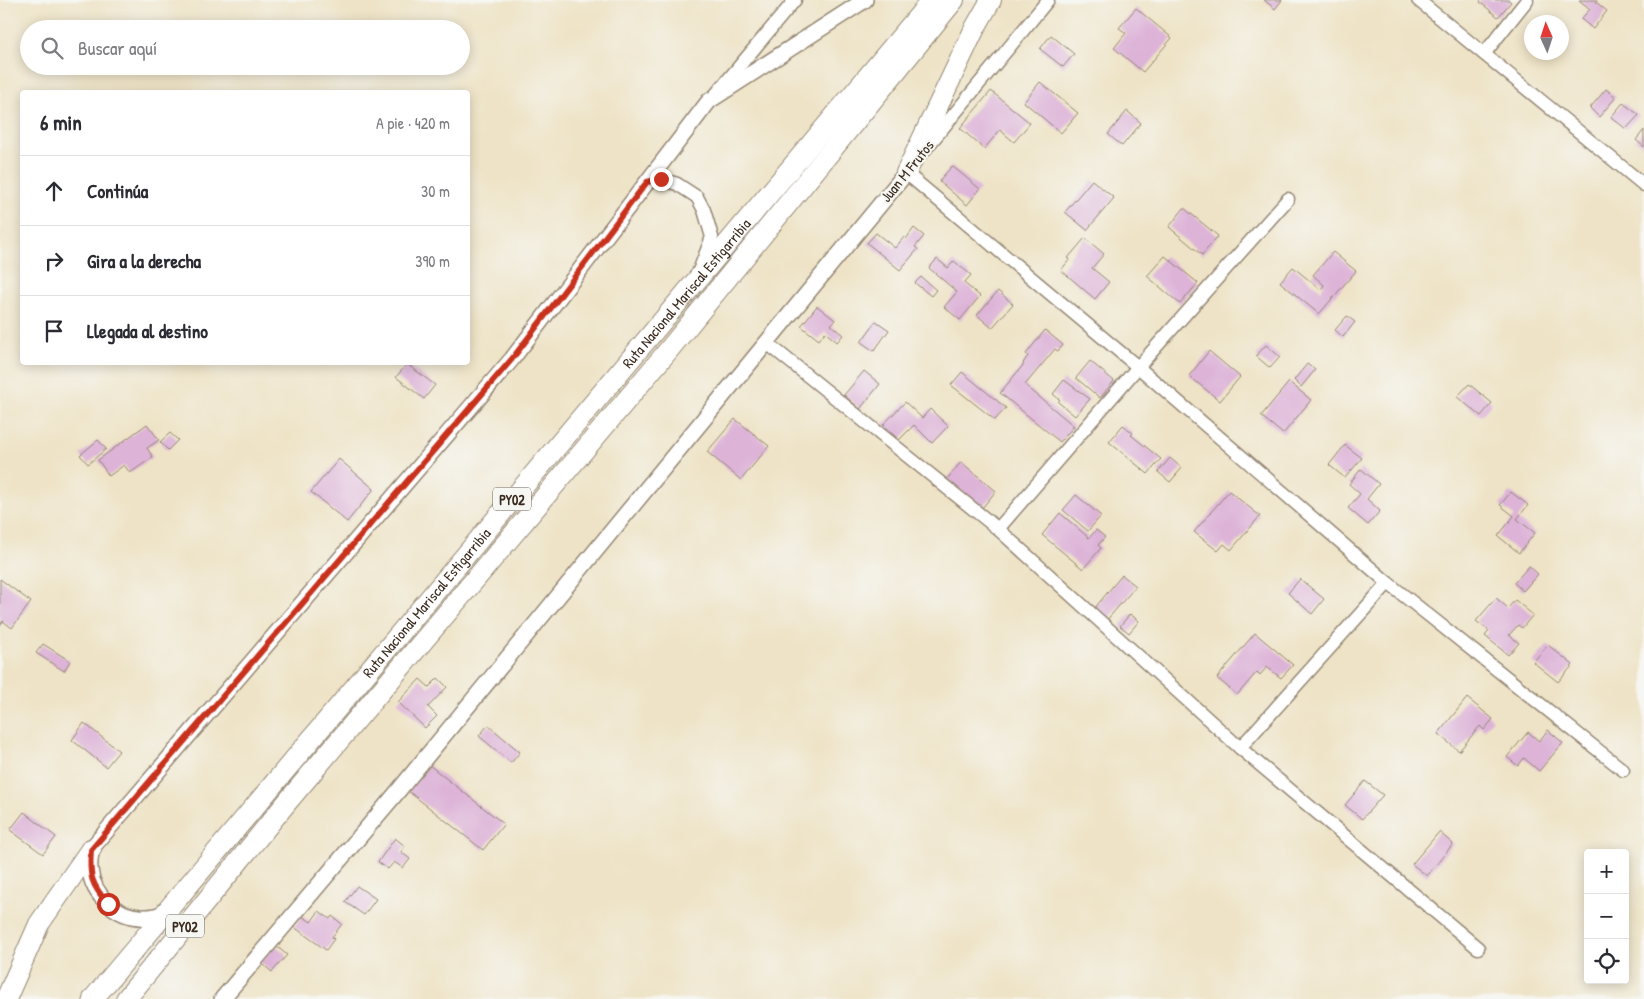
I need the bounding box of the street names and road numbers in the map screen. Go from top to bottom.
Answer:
street label: Juan M Frutos [875,135,939,207]
street label: Ruta Nacional Mariscal Estigarribia [617,214,755,372]
road number: PY02 [493,488,531,510]
street label: Ruta Nacional Mariscal Estigarribia [357,523,495,682]
road number: PY02 [166,914,204,938]

